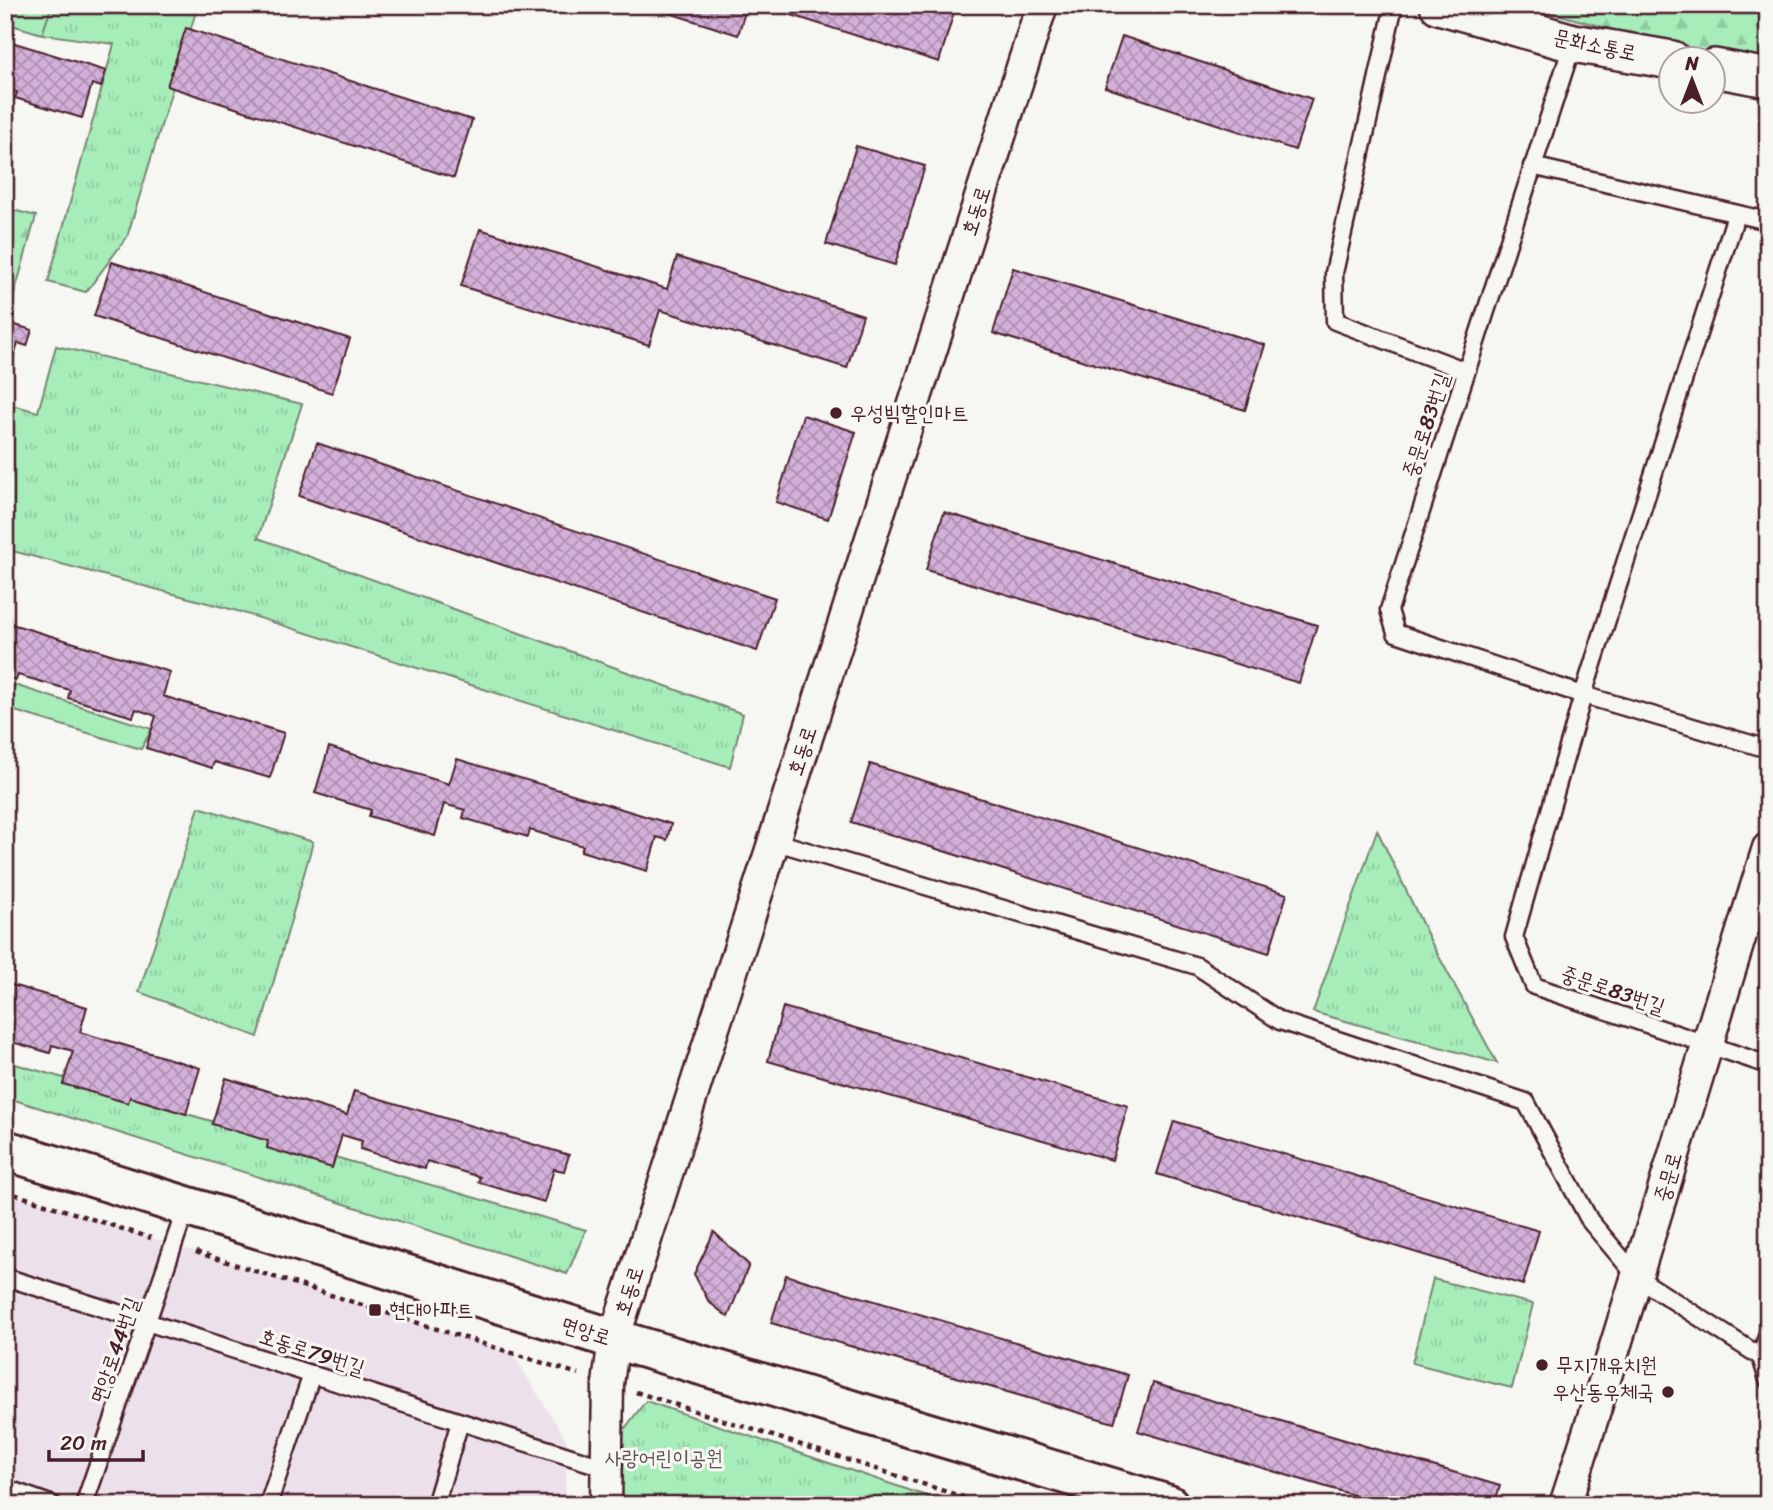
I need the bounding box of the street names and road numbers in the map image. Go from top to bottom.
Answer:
street label: 문화소통로 [1550,18,1640,72]
street label: 호동로 [950,181,1002,241]
street label: 중문로83번길 [1391,367,1461,483]
street label: 호동로 [776,721,828,781]
street label: 중문로83번길 [1555,954,1671,1026]
street label: 중문로 [1643,1147,1693,1207]
street label: 호동로 [603,1261,655,1321]
street label: 면앙로44번길 [79,1291,151,1409]
street label: 면앙로 [556,1305,616,1357]
street label: 호동로79번길 [254,1317,370,1387]

